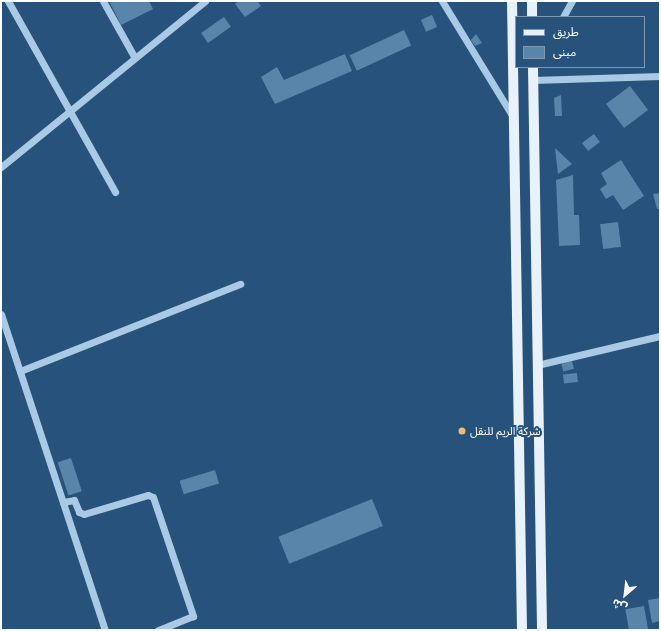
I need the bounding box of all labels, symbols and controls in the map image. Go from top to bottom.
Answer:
legend [515,16,645,68]
text: طريق [553,23,579,40]
text: مبنى [553,43,576,60]
place label: شركة الريم للنقل [470,424,541,438]
marker: شركة الريم للنقل [457,426,467,436]
north arrow [605,575,645,615]
text: ش [609,595,630,616]

